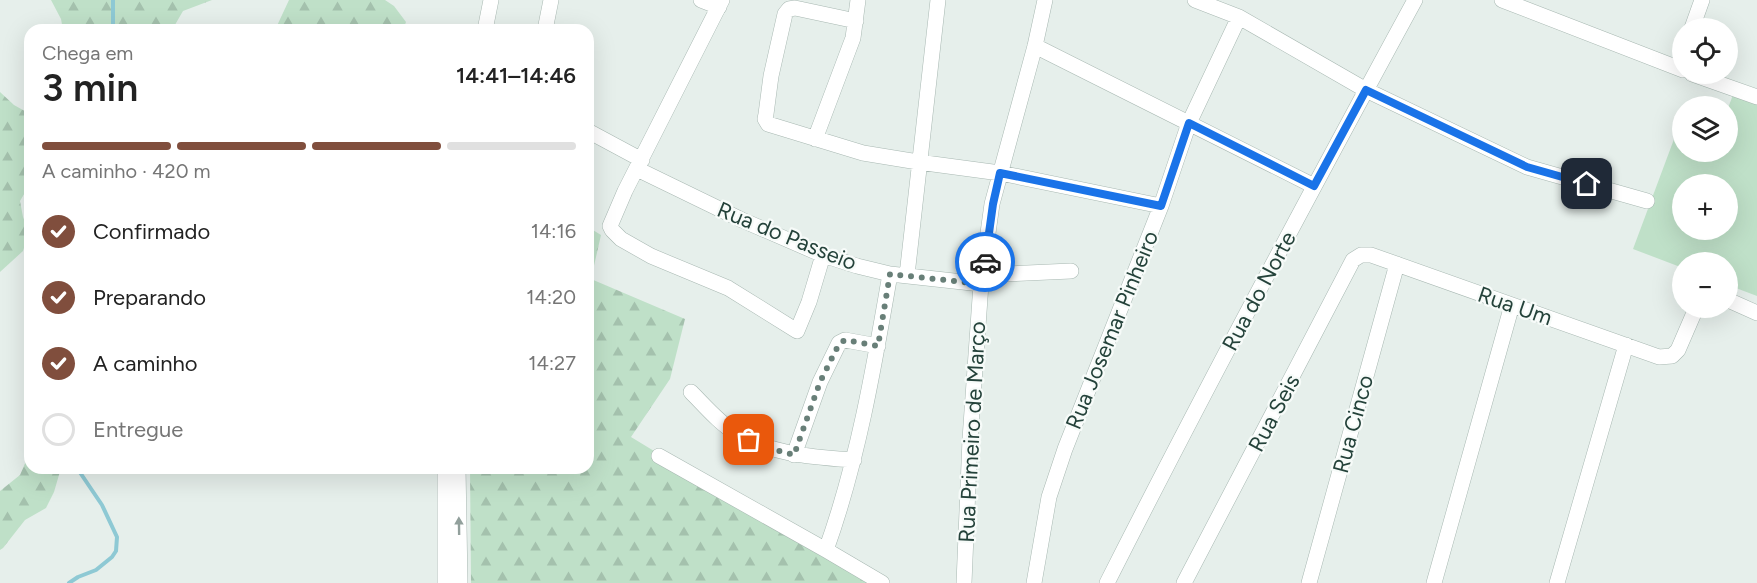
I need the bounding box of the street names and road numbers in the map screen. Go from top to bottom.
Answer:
street label: Rua do Passeio [713,196,861,276]
street label: Rua Josemar Pinheiro [1060,227,1164,433]
street label: Rua do Norte [1216,227,1302,355]
street label: Rua Um [1474,281,1556,331]
street label: Rua Primeiro de Março [953,321,991,543]
street label: Rua Seis [1242,370,1306,456]
street label: Rua Cinco [1327,372,1379,476]

